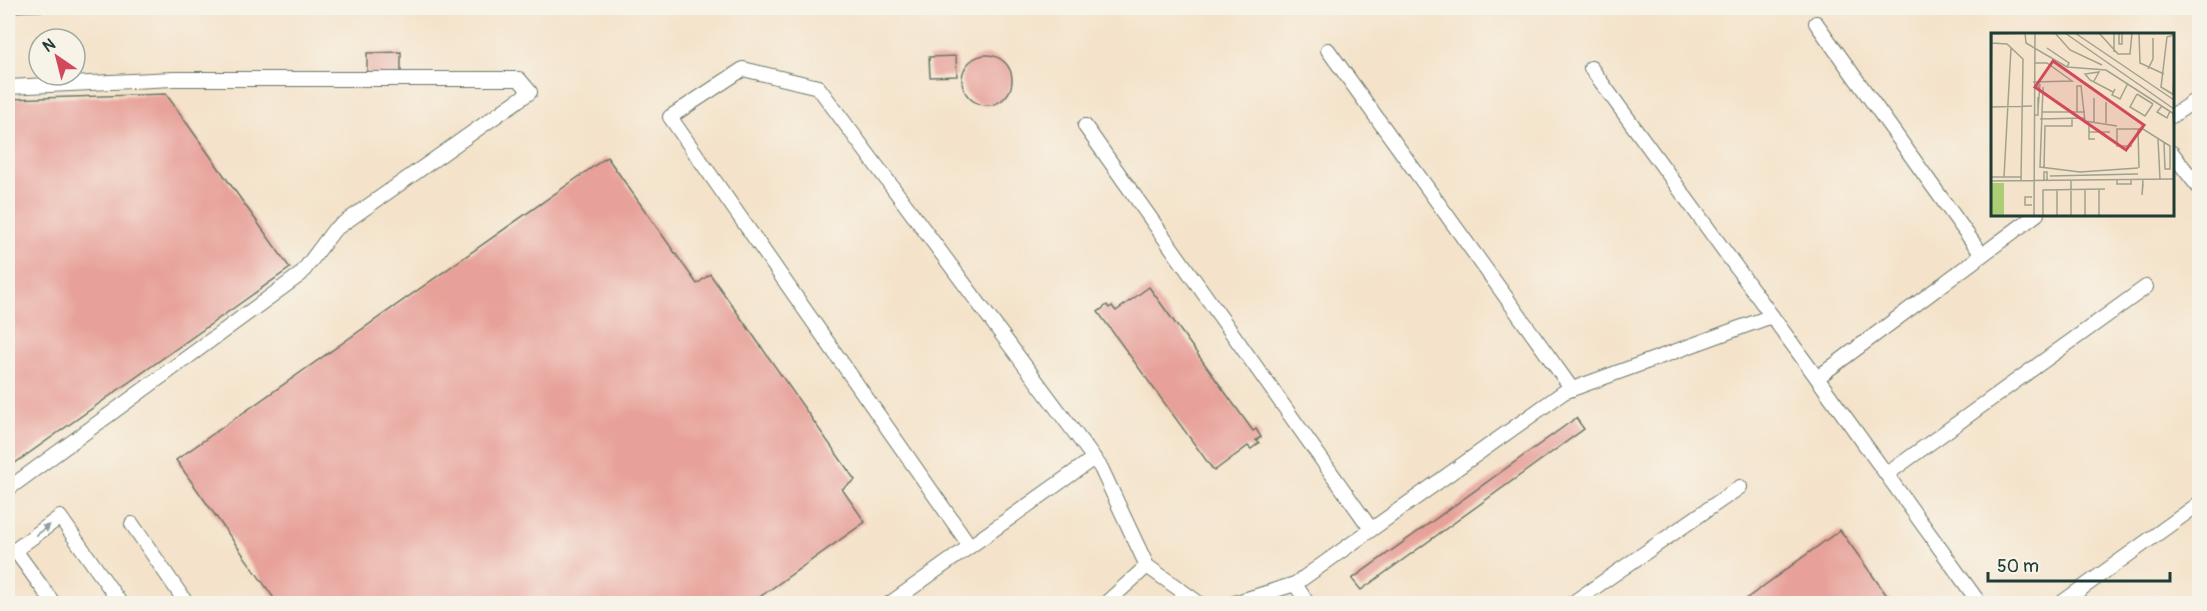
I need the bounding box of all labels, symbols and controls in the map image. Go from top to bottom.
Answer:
north arrow [27,27,87,87]
inset map [1991,33,2174,216]
text: N [39,34,59,57]
one-way arrow [36,524,51,536]
scale bar [1988,545,2170,583]
text: 50 m [1997,555,2039,578]

